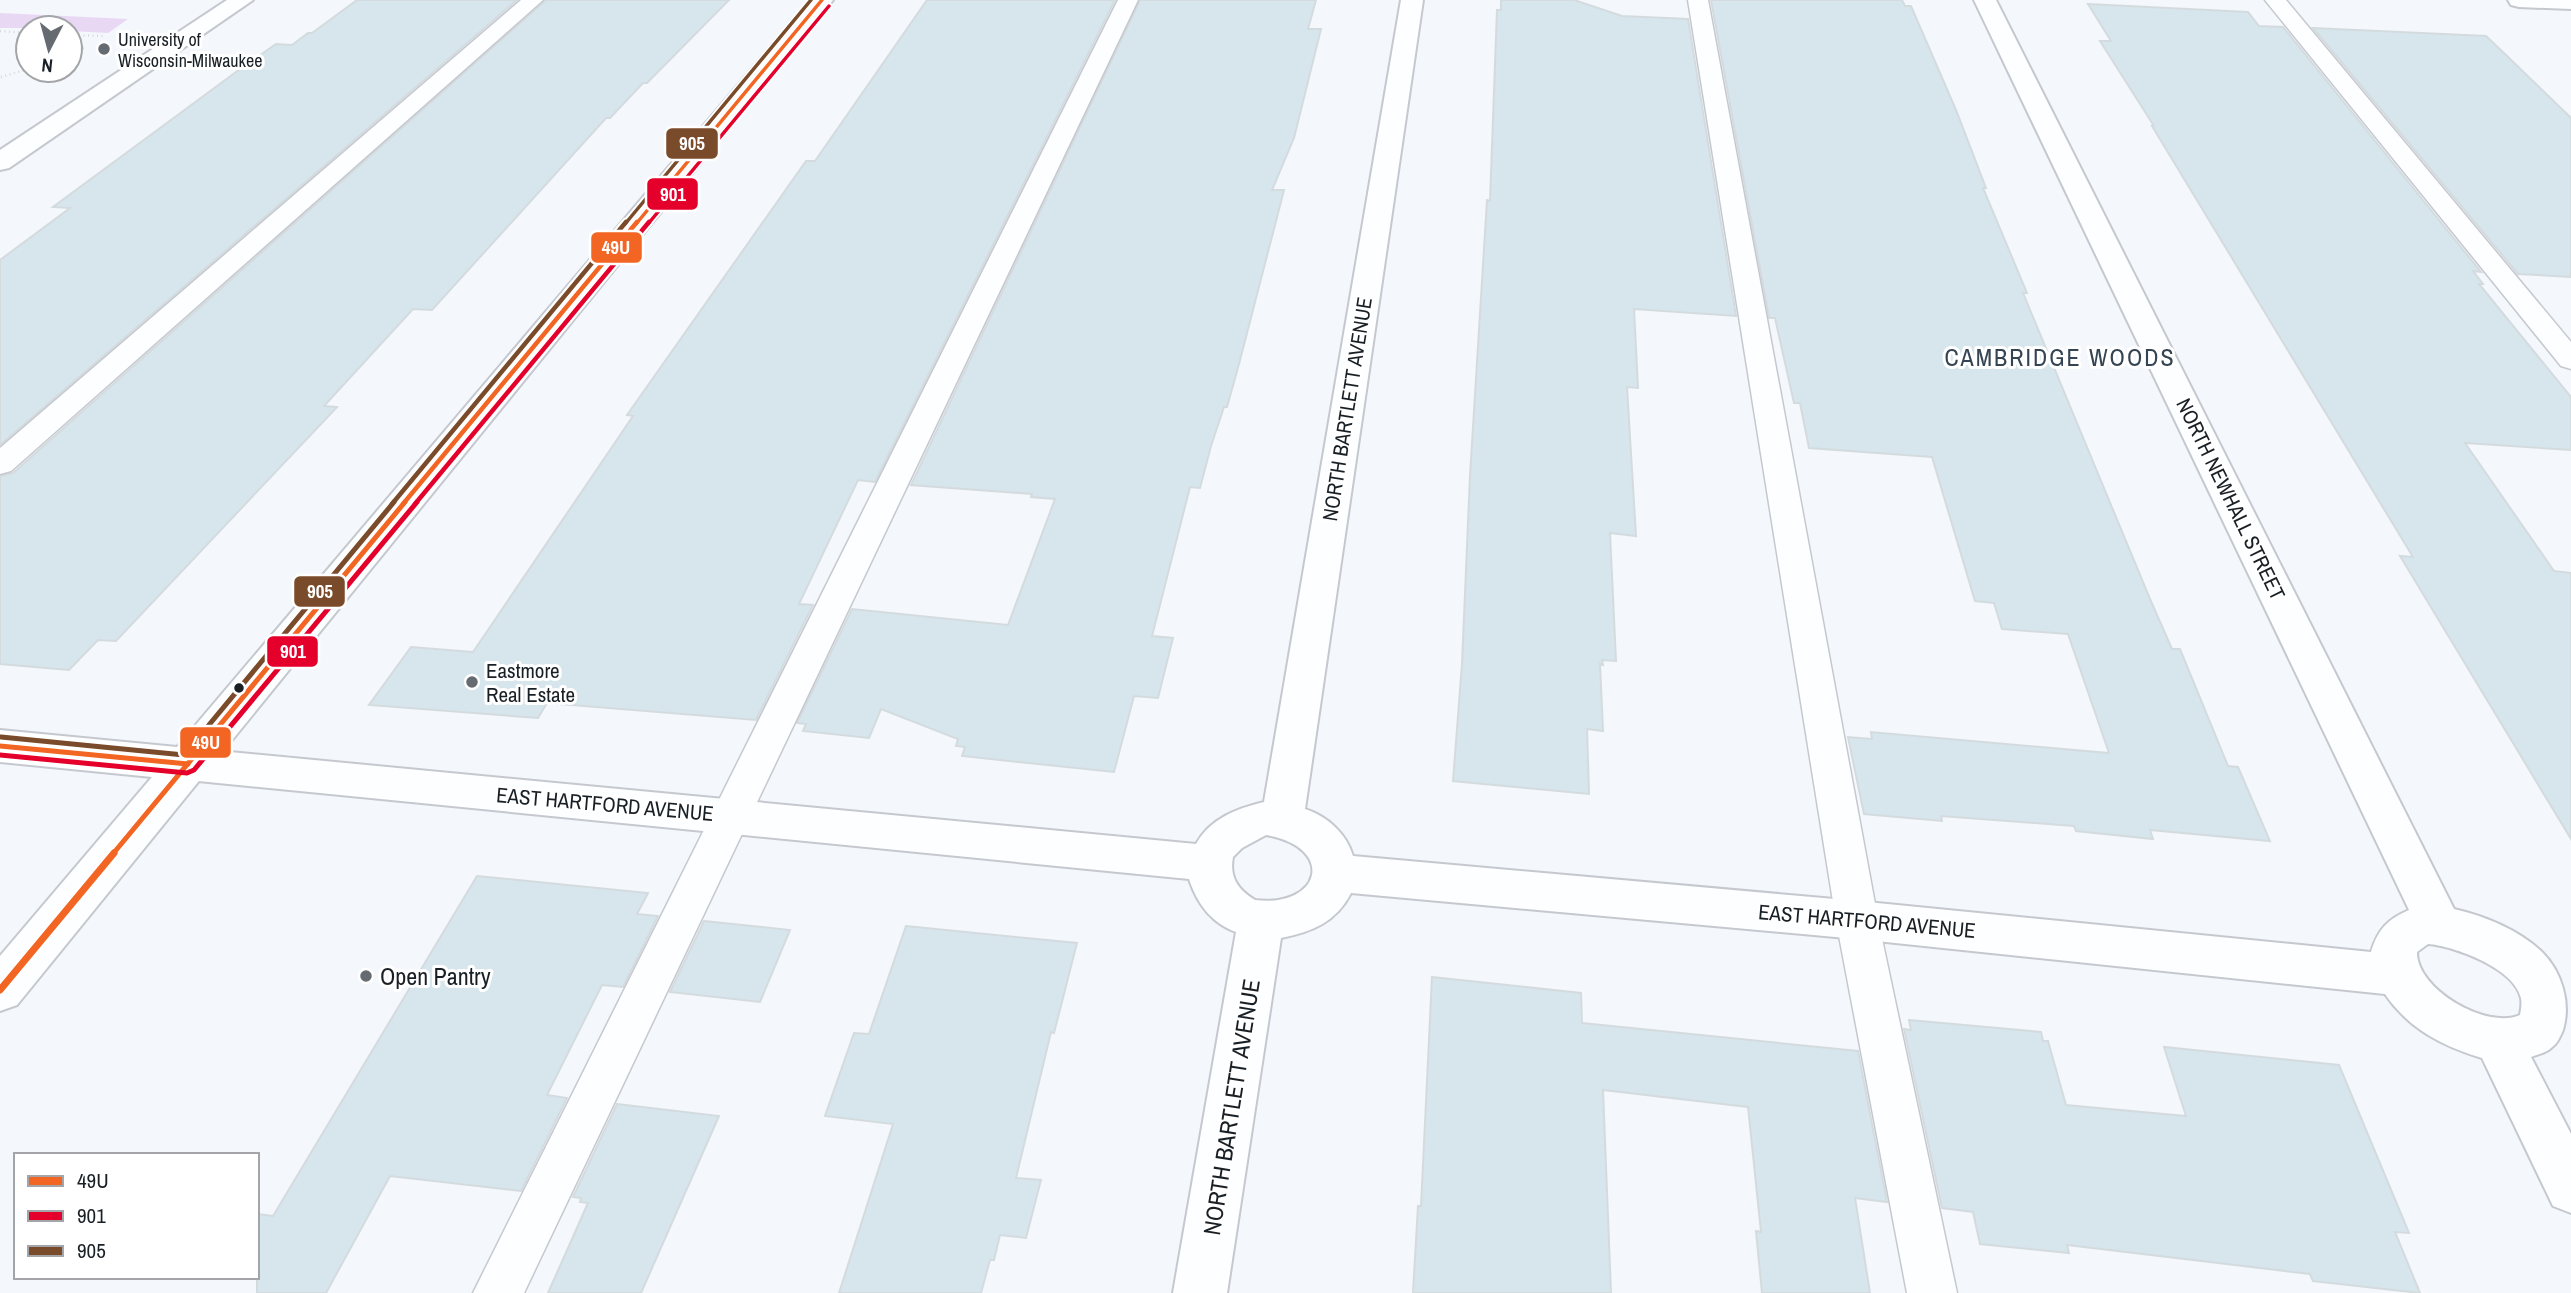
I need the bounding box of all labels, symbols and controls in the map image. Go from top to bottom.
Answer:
north arrow [14,14,84,84]
place label: University of Wisconsin-Milwaukee [118,27,262,73]
marker: University of Wisconsin-Milwaukee [96,41,112,57]
text: N [40,52,54,79]
line badge: 905 [665,127,719,160]
text: 905 [679,130,705,156]
line badge: 901 [646,177,699,211]
text: 901 [660,181,686,207]
line badge: 49U [590,231,643,264]
text: 49U [602,234,630,260]
street label: NORTH BARTLETT AVENUE [1315,295,1379,523]
district label: CAMBRIDGE WOODS [1944,341,2176,373]
street label: NORTH NEWHALL STREET [2170,393,2293,605]
line badge: 905 [293,575,346,608]
text: 905 [307,578,333,604]
line badge: 901 [266,635,319,668]
text: 901 [280,638,306,664]
place label: Eastmore Real Estate [486,656,575,709]
marker: Eastmore Real Estate [464,674,480,690]
unlabelled marker [232,681,246,695]
line badge: 49U [179,726,232,759]
text: 49U [192,729,220,755]
street label: EAST HARTFORD AVENUE [495,780,715,828]
street label: EAST HARTFORD AVENUE [1757,897,1977,945]
place label: Open Pantry [380,960,491,992]
marker: Open Pantry [358,968,374,984]
street label: NORTH BARTLETT AVENUE [1195,977,1267,1237]
legend [14,1153,259,1279]
text: 49U [77,1166,109,1195]
text: 901 [77,1201,106,1230]
text: 905 [77,1236,106,1265]

